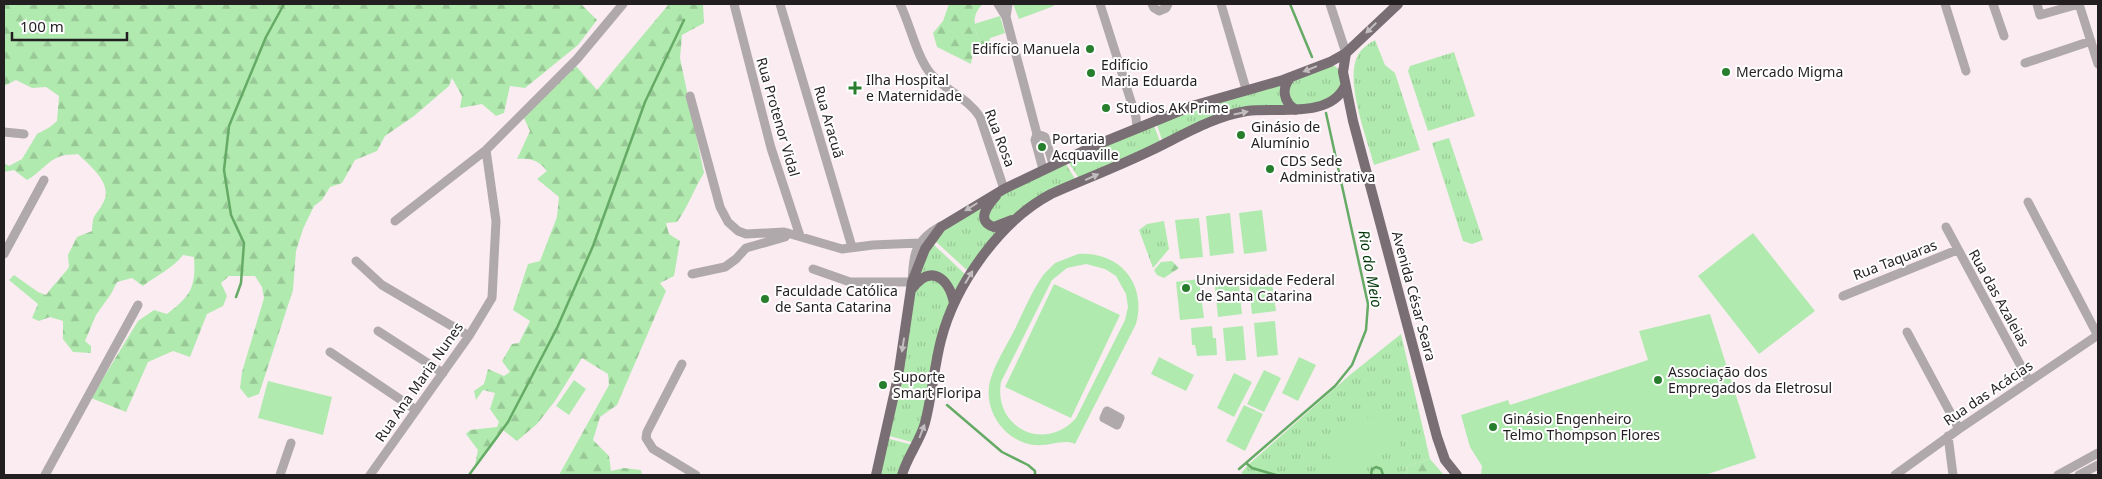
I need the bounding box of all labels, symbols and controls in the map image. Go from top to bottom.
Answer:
scale bar [12,10,128,42]
text: 100 m [20,16,64,36]
one-way arrow [1365,22,1377,34]
place label: Edifício Manuela [972,39,1080,58]
marker: Edifício Manuela [1084,43,1096,55]
street label: Rua Protenor Vidal [752,55,805,179]
place label: Edifício Maria Eduarda [1101,55,1197,90]
place label: Mercado Migma [1736,62,1843,81]
one-way arrow [1303,66,1318,74]
marker: Mercado Migma [1720,66,1732,78]
marker: Edifício Maria Eduarda [1085,67,1097,79]
place label: Ilha Hospital e Maternidade [866,70,962,105]
marker: Ilha Hospital e Maternidade [848,81,862,95]
street label: Rua Aracuã [810,83,849,160]
place label: Studios AK Prime [1116,98,1229,117]
marker: Studios AK Prime [1100,102,1112,114]
street label: Rua Rosa [981,106,1020,170]
one-way arrow [1234,108,1250,116]
place label: Ginásio de Alumínio [1251,117,1320,152]
place label: Portaria Acquaville [1052,129,1119,164]
marker: Ginásio de Alumínio [1235,129,1247,141]
marker: Portaria Acquaville [1036,141,1048,153]
place label: CDS Sede Administrativa [1280,151,1375,186]
marker: CDS Sede Administrativa [1264,163,1276,175]
one-way arrow [1085,172,1099,180]
one-way arrow [965,203,978,212]
water label: Rio do Meio [1354,229,1388,309]
street label: Avenida César Seara [1388,229,1441,363]
street label: Rua Taquaras [1850,235,1940,284]
street label: Rua das Azaleias [1965,246,2034,350]
place label: Universidade Federal de Santa Catarina [1196,270,1335,305]
one-way arrow [965,271,974,284]
place label: Faculdade Católica de Santa Catarina [775,281,898,316]
marker: Universidade Federal de Santa Catarina [1180,282,1192,294]
marker: Faculdade Católica de Santa Catarina [759,293,771,305]
street label: Rua Ana Maria Nunes [370,318,467,445]
one-way arrow [899,337,907,353]
street label: Rua das Acácias [1939,355,2036,430]
place label: Associação dos Empregados da Eletrosul [1668,362,1832,397]
place label: Suporte Smart Floripa [893,367,981,402]
marker: Associação dos Empregados da Eletrosul [1652,374,1664,386]
marker: Suporte Smart Floripa [877,379,889,391]
place label: Ginásio Engenheiro Telmo Thompson Flores [1503,409,1660,444]
marker: Ginásio Engenheiro Telmo Thompson Flores [1487,421,1499,433]
one-way arrow [918,424,926,438]

